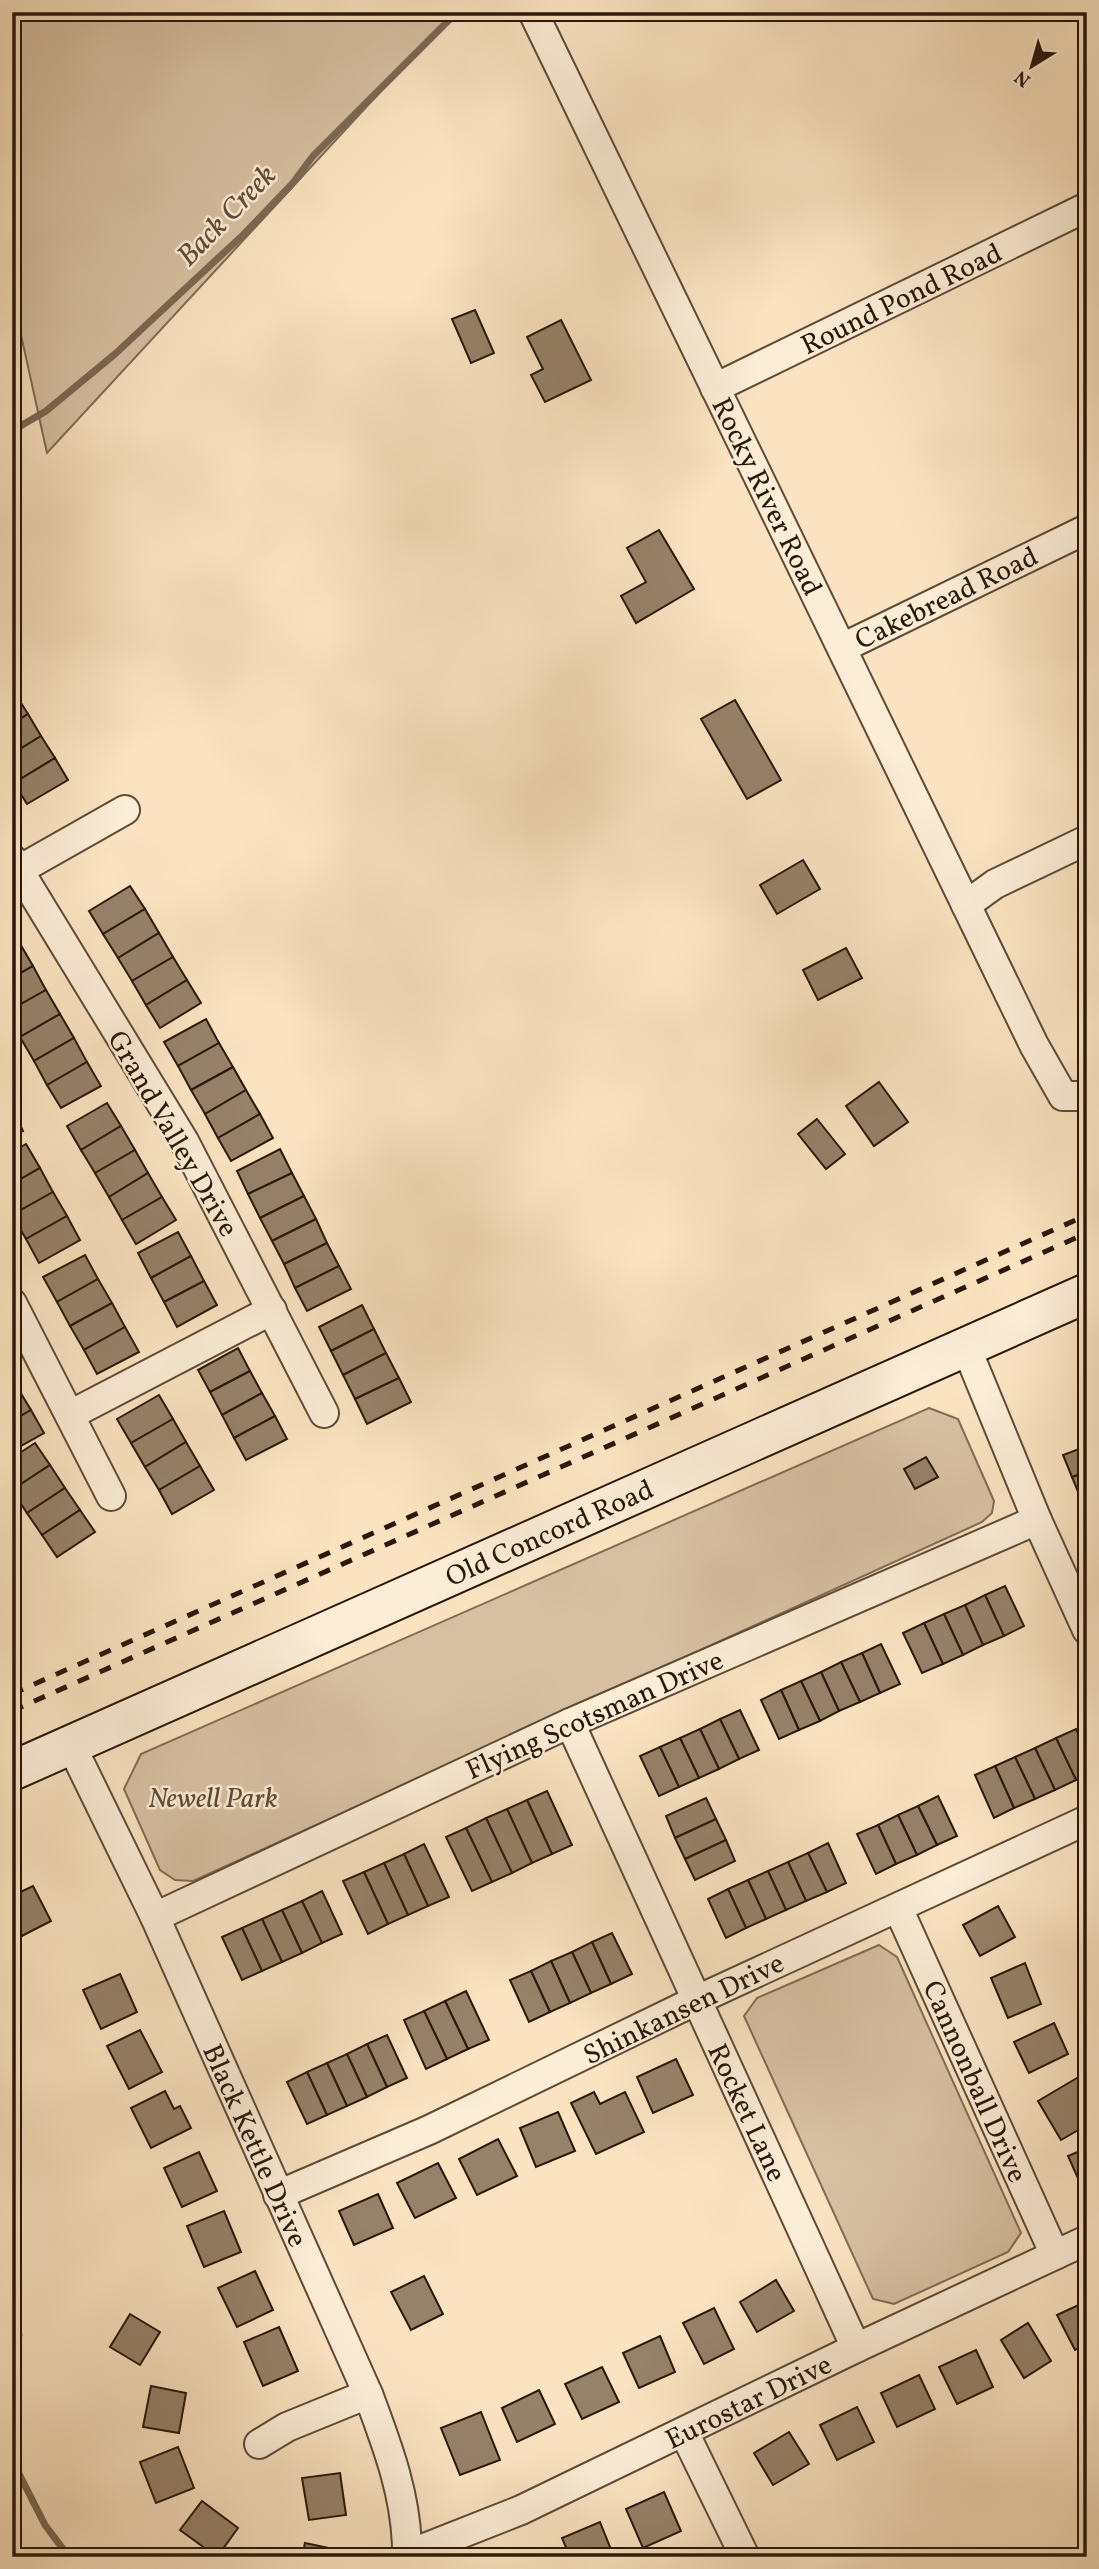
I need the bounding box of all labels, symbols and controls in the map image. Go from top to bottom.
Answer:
north arrow [998,32,1068,102]
text: N [1009,63,1036,93]
water label: Back Creek [168,156,287,277]
street label: Round Pond Road [795,235,1009,366]
street label: Rocky River Road [701,391,831,603]
street label: Cakebread Road [849,538,1045,660]
street label: Grand Valley Drive [97,1024,247,1244]
street label: Old Concord Road [440,1471,660,1598]
street label: Flying Scotsman Drive [460,1642,730,1791]
park label: Newell Park [148,1780,278,1819]
street label: Shinkansen Drive [577,1945,791,2076]
street label: Cannonball Drive [912,1975,1036,2189]
street label: Black Kettle Drive [191,2038,316,2254]
street label: Rocket Lane [697,2038,795,2189]
street label: Eurostar Drive [659,2346,839,2460]

